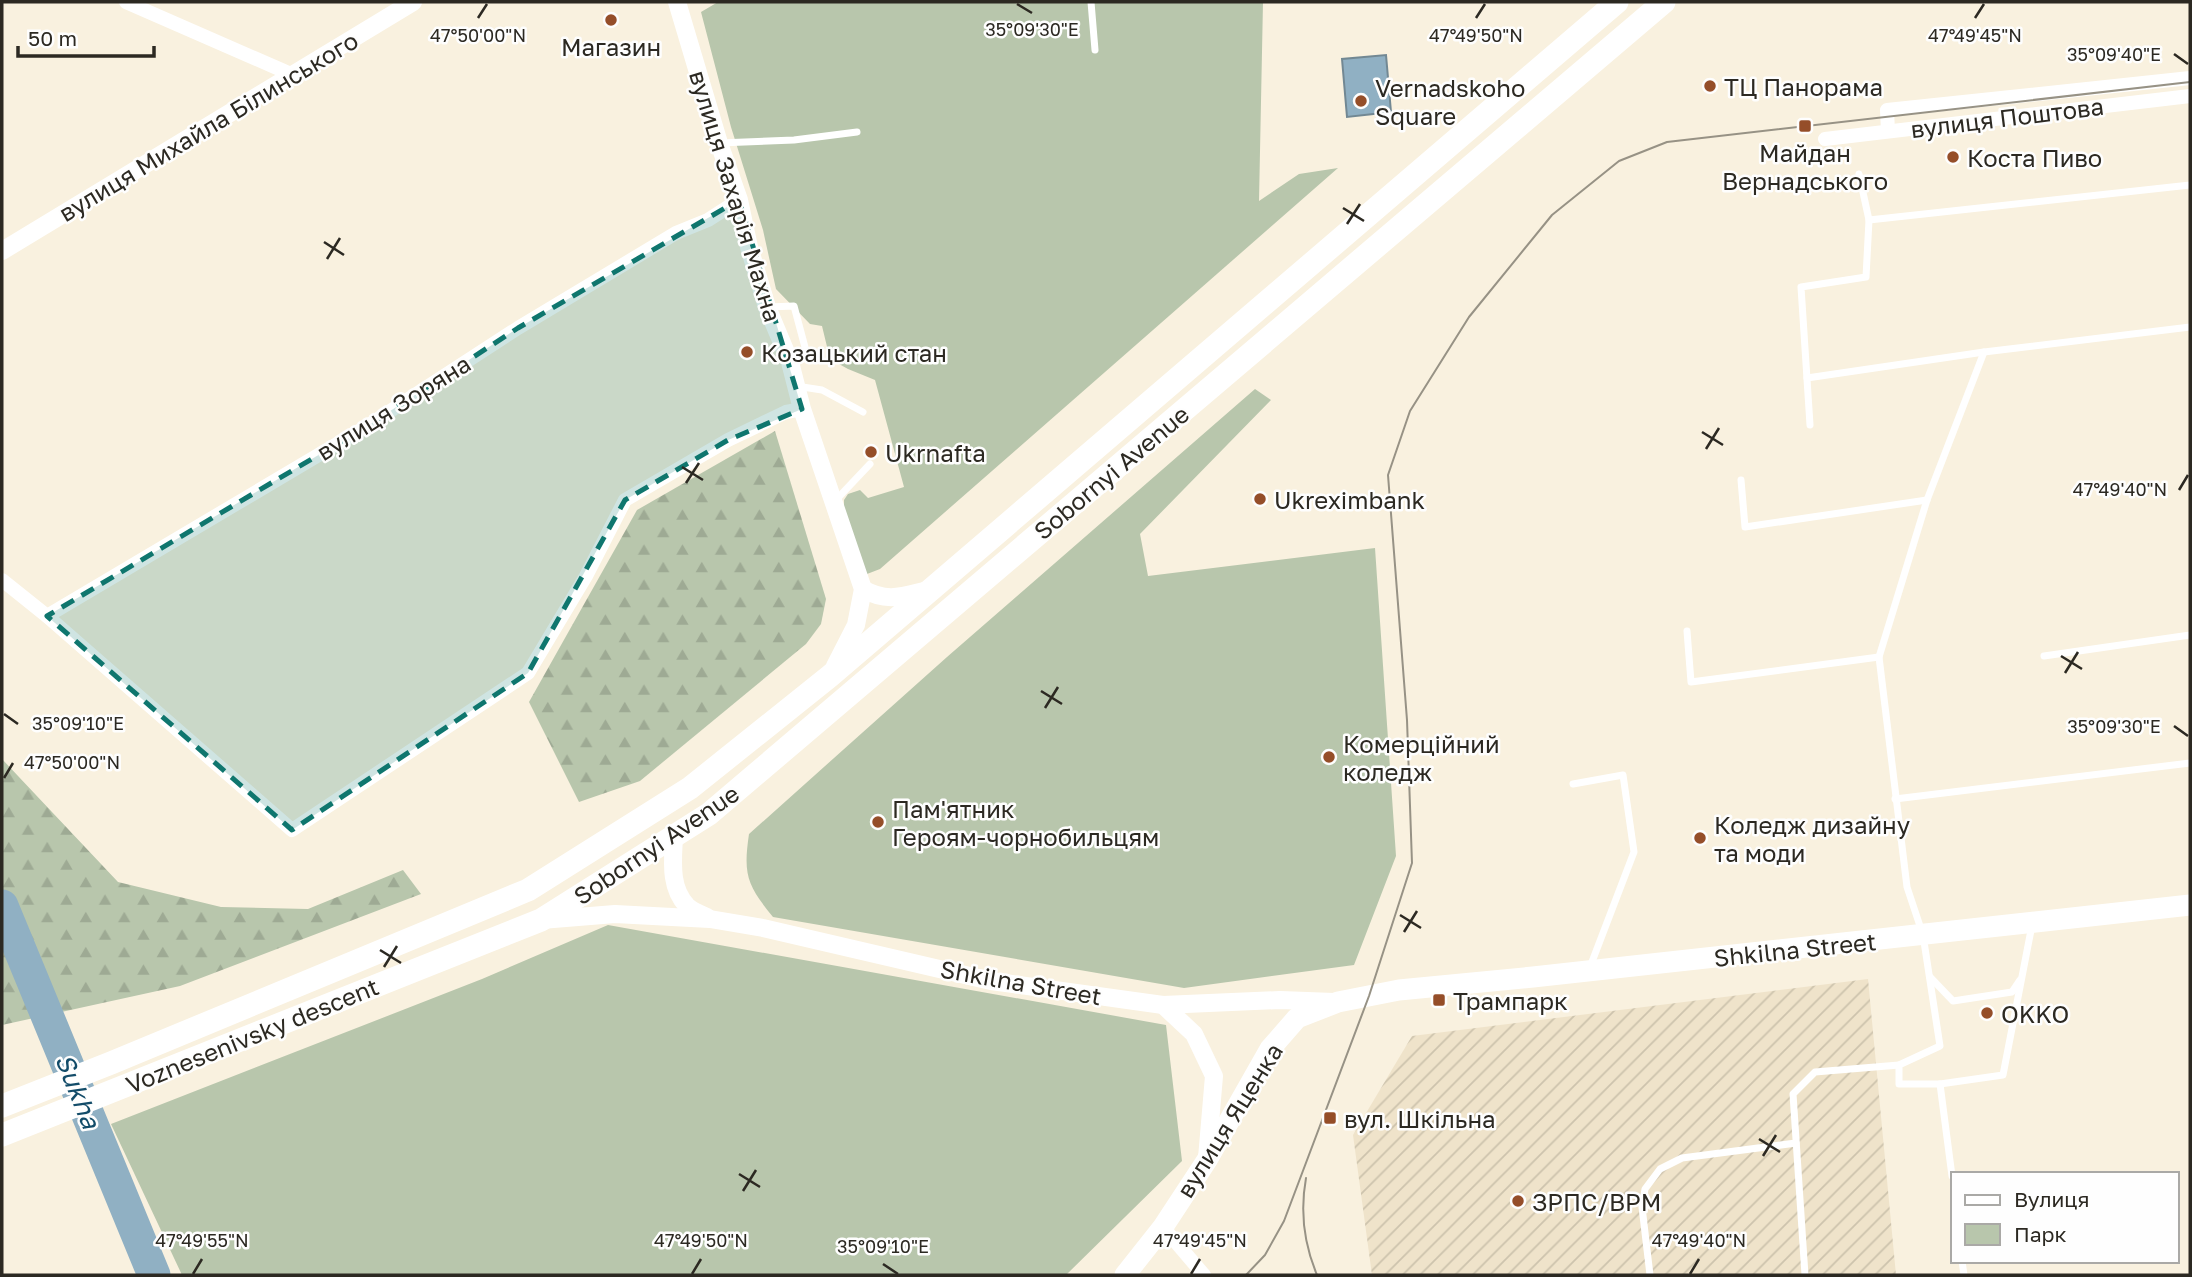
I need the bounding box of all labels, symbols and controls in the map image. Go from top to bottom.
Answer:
marker: Магазин [603,12,619,28]
scale bar [18,14,154,58]
text: 35°09'30"E [985,18,1079,40]
text: 47°50'00"N [430,24,526,46]
text: 47°49'50"N [1429,24,1523,46]
text: 47°49'45"N [1928,24,2022,46]
text: 50 m [28,25,77,51]
street label: вулиця Михайла Білинського [53,25,363,227]
place label: Магазин [561,32,661,61]
text: 35°09'40"E [2067,43,2161,65]
street label: вулиця Захарія Махна [684,67,788,325]
place label: ТЦ Панорама [1724,72,1883,101]
place label: Vernadskoho Square [1375,73,1525,130]
marker: ТЦ Панорама [1702,78,1718,94]
street label: вулиця Поштова [1909,91,2105,143]
marker: Vernadskoho Square [1353,93,1369,109]
marker: Майдан Вернадського [1797,118,1813,134]
place label: Майдан Вернадського [1722,138,1888,195]
place label: Коста Пиво [1967,143,2102,172]
marker: Коста Пиво [1945,149,1961,165]
place label: Козацький стан [761,338,947,367]
marker: Козацький стан [739,344,755,360]
street label: вулиця Зоряна [311,348,475,466]
street label: Sobornyi Avenue [1028,399,1194,545]
place label: Ukrnafta [885,438,986,467]
marker: Ukrnafta [863,444,879,460]
text: 47°49'40"N [2073,478,2167,500]
place label: Ukreximbank [1274,485,1425,514]
marker: Ukreximbank [1252,491,1268,507]
text: 35°09'10"E [32,712,124,734]
text: 35°09'30"E [2067,715,2161,737]
place label: Комерційний коледж [1343,729,1500,786]
marker: Комерційний коледж [1321,749,1337,765]
text: 47°50'00"N [24,751,120,773]
street label: Sobornyi Avenue [568,778,744,910]
place label: Пам'ятник Героям-чорнобильцям [892,794,1159,851]
place label: Коледж дизайну та моди [1714,810,1910,867]
marker: Пам'ятник Героям-чорнобильцям [870,814,886,830]
marker: Коледж дизайну та моди [1692,830,1708,846]
street label: Shkilna Street [1712,926,1878,972]
street label: Shkilna Street [938,954,1104,1010]
street label: Voznesenivsky descent [122,971,382,1099]
place label: Трампарк [1453,986,1568,1015]
marker: Трампарк [1431,992,1447,1008]
place label: OKKO [2001,999,2069,1028]
marker: OKKO [1979,1005,1995,1021]
street label: вулиця Яценка [1170,1037,1288,1203]
water label: Sukha [49,1049,107,1134]
place label: вул. Шкільна [1344,1104,1496,1133]
marker: вул. Шкільна [1322,1110,1338,1126]
legend [1951,1172,2178,1263]
text: Вулиця [2014,1186,2090,1212]
place label: ЗРПС/ВРМ [1532,1187,1661,1216]
marker: ЗРПС/ВРМ [1510,1193,1526,1209]
text: Парк [2014,1221,2067,1247]
text: 47°49'55"N [155,1229,249,1251]
text: 47°49'50"N [654,1229,748,1251]
text: 47°49'45"N [1153,1229,1247,1251]
text: 47°49'40"N [1652,1229,1746,1251]
text: 35°09'10"E [837,1235,929,1257]

